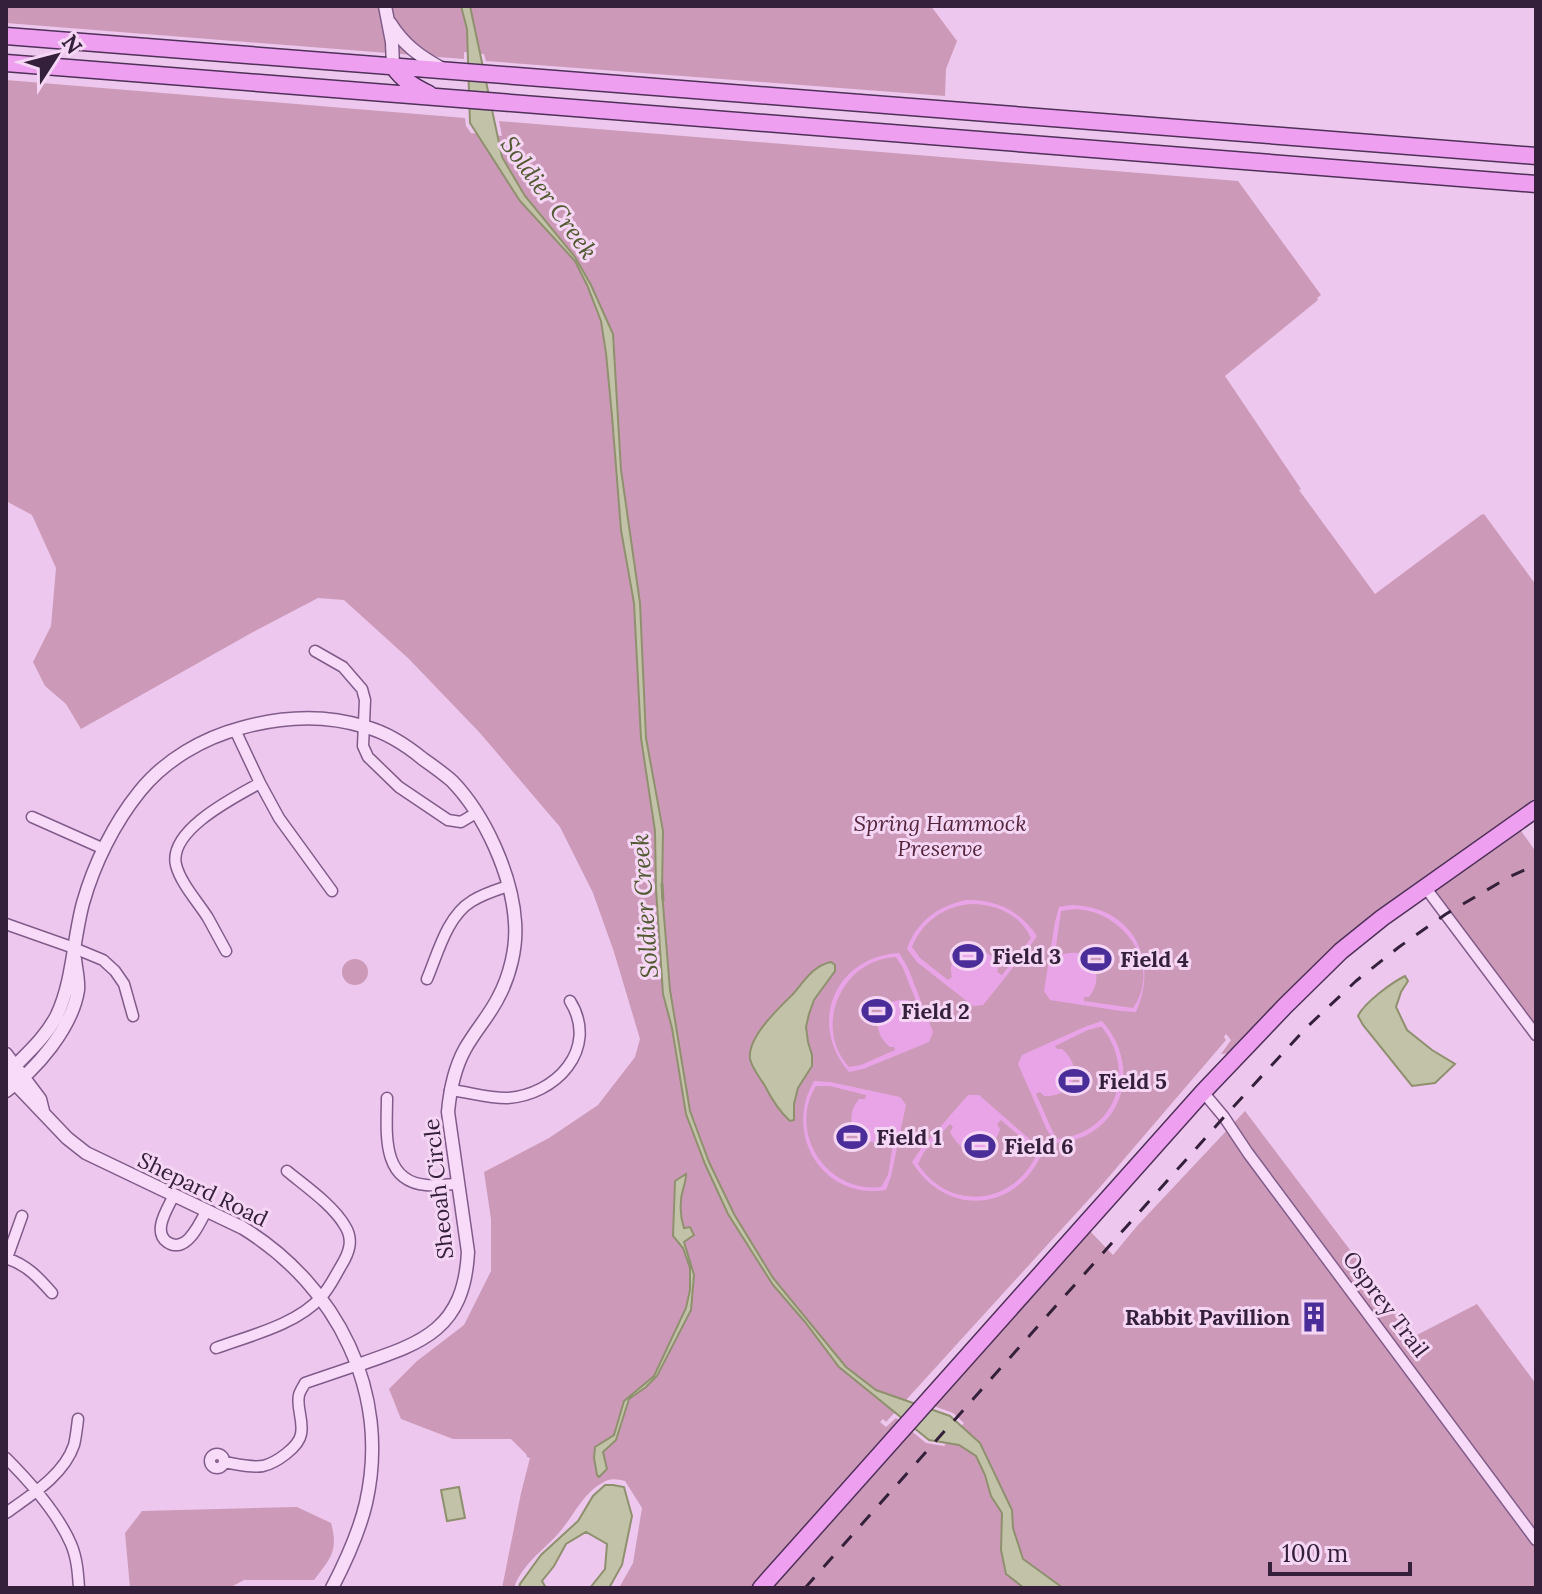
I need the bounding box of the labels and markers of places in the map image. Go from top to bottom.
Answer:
sports icon: Field 3 [951,939,985,973]
place label: Field 3 [992,942,1061,970]
sports icon: Field 4 [1079,942,1113,976]
place label: Field 4 [1120,945,1189,973]
sports icon: Field 2 [860,994,894,1028]
place label: Field 2 [901,997,970,1025]
sports icon: Field 5 [1057,1064,1091,1098]
place label: Field 5 [1098,1067,1167,1095]
sports icon: Field 1 [835,1120,869,1154]
place label: Field 1 [876,1123,942,1151]
sports icon: Field 6 [963,1129,997,1163]
place label: Field 6 [1004,1132,1074,1160]
building icon: Rabbit Pavillion [1297,1300,1331,1334]
place label: Rabbit Pavillion [1125,1303,1290,1331]

